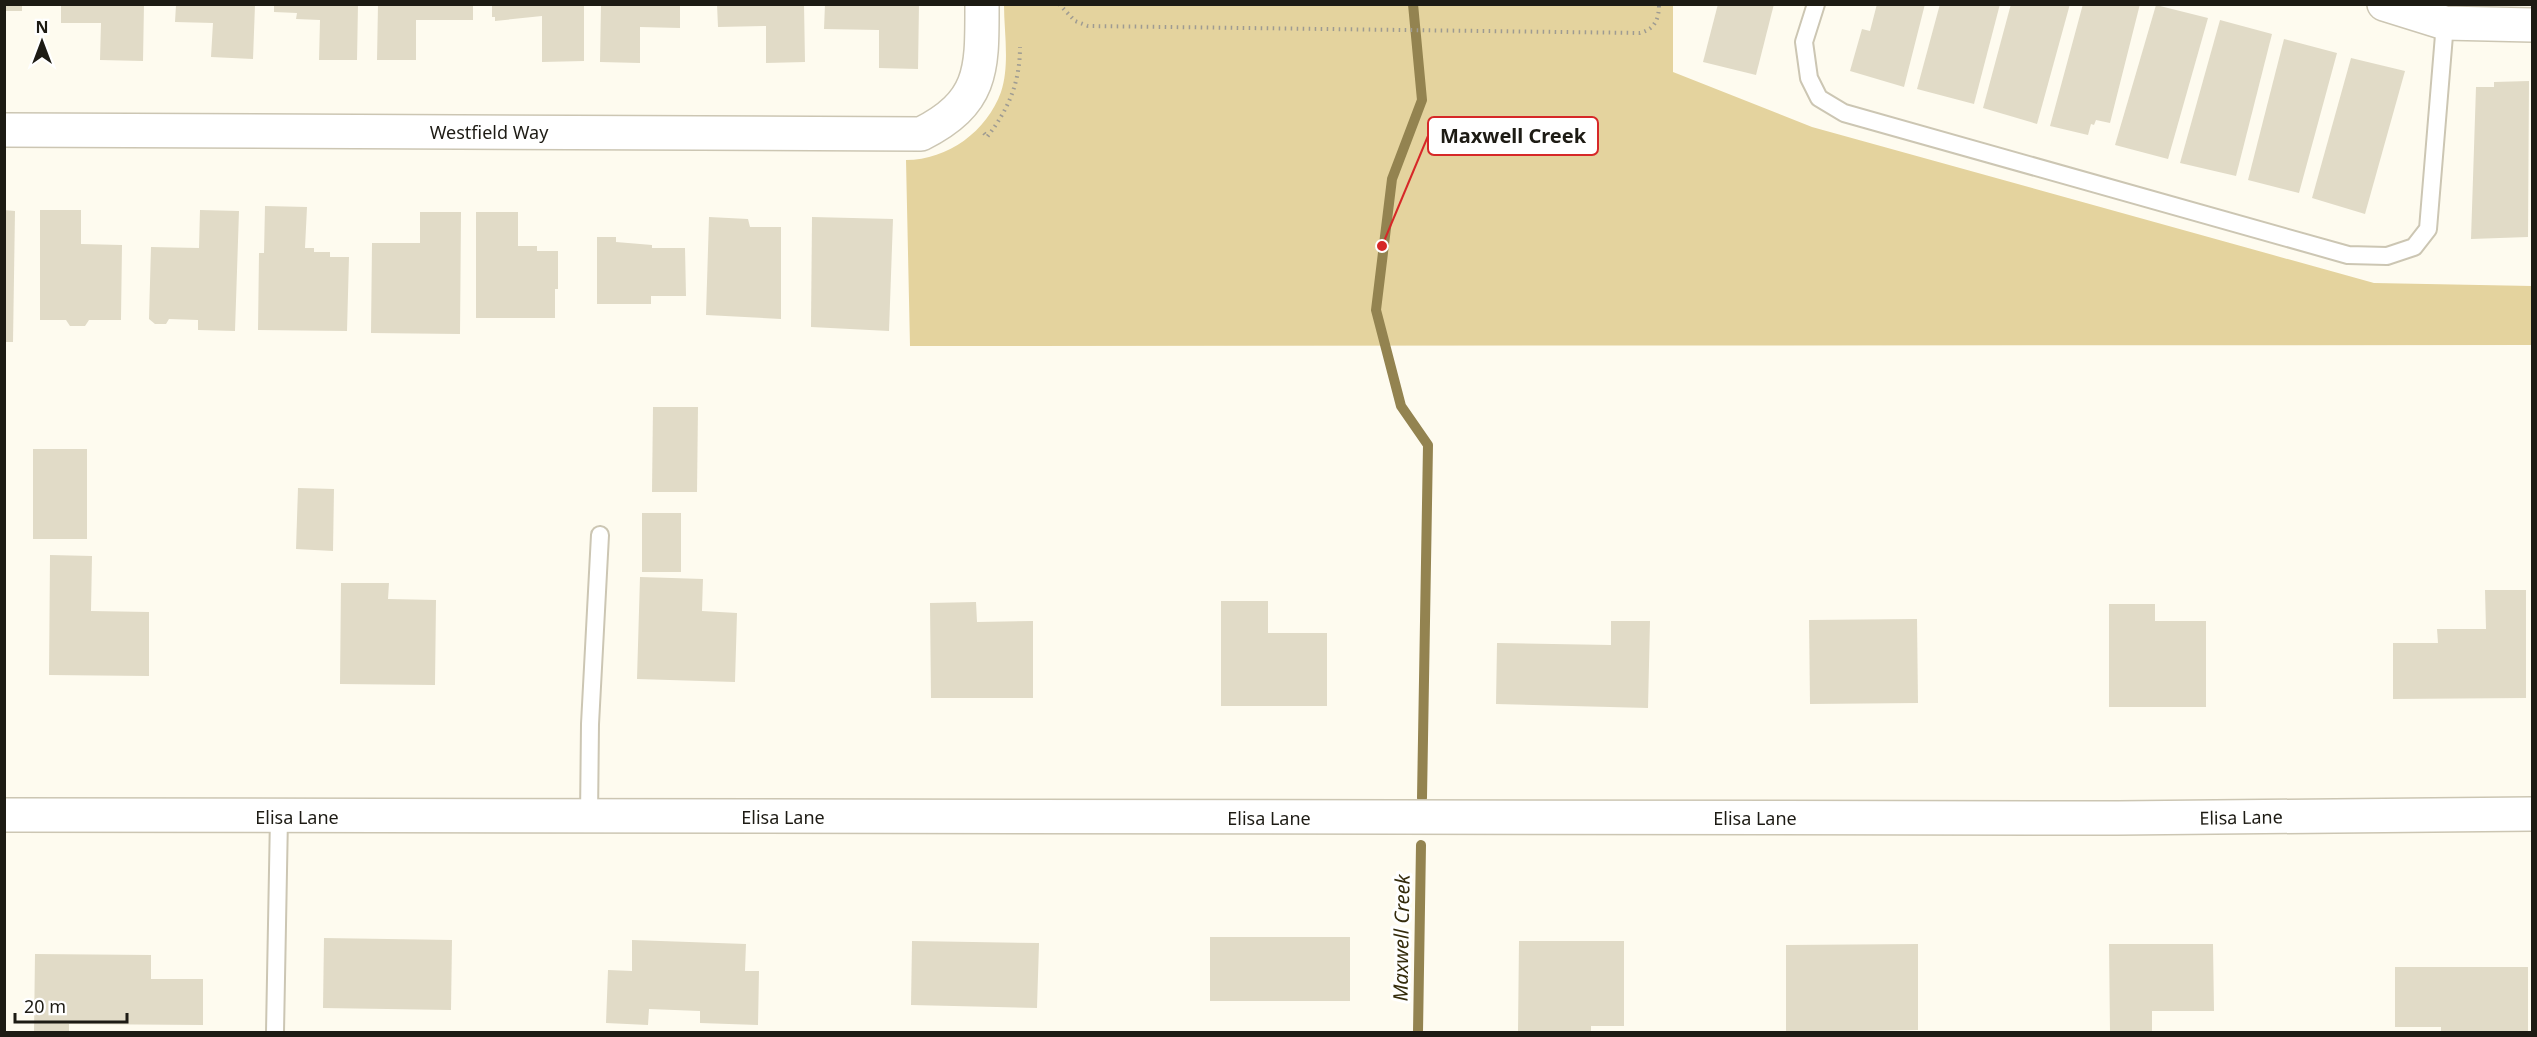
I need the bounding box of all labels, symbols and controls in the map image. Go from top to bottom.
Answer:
north arrow [12,12,72,72]
text: N [35,16,49,38]
callout: Maxwell Creek [1428,117,1598,155]
street label: Westfield Way [430,120,549,144]
text: Maxwell Creek [1440,122,1587,149]
street label: Elisa Lane [2199,804,2283,830]
street label: Elisa Lane [255,805,339,829]
street label: Elisa Lane [741,805,825,829]
street label: Elisa Lane [1227,806,1311,830]
street label: Elisa Lane [1713,806,1797,830]
water label: Maxwell Creek [1386,873,1416,1002]
scale bar [15,986,128,1024]
text: 20 m [24,994,66,1018]

